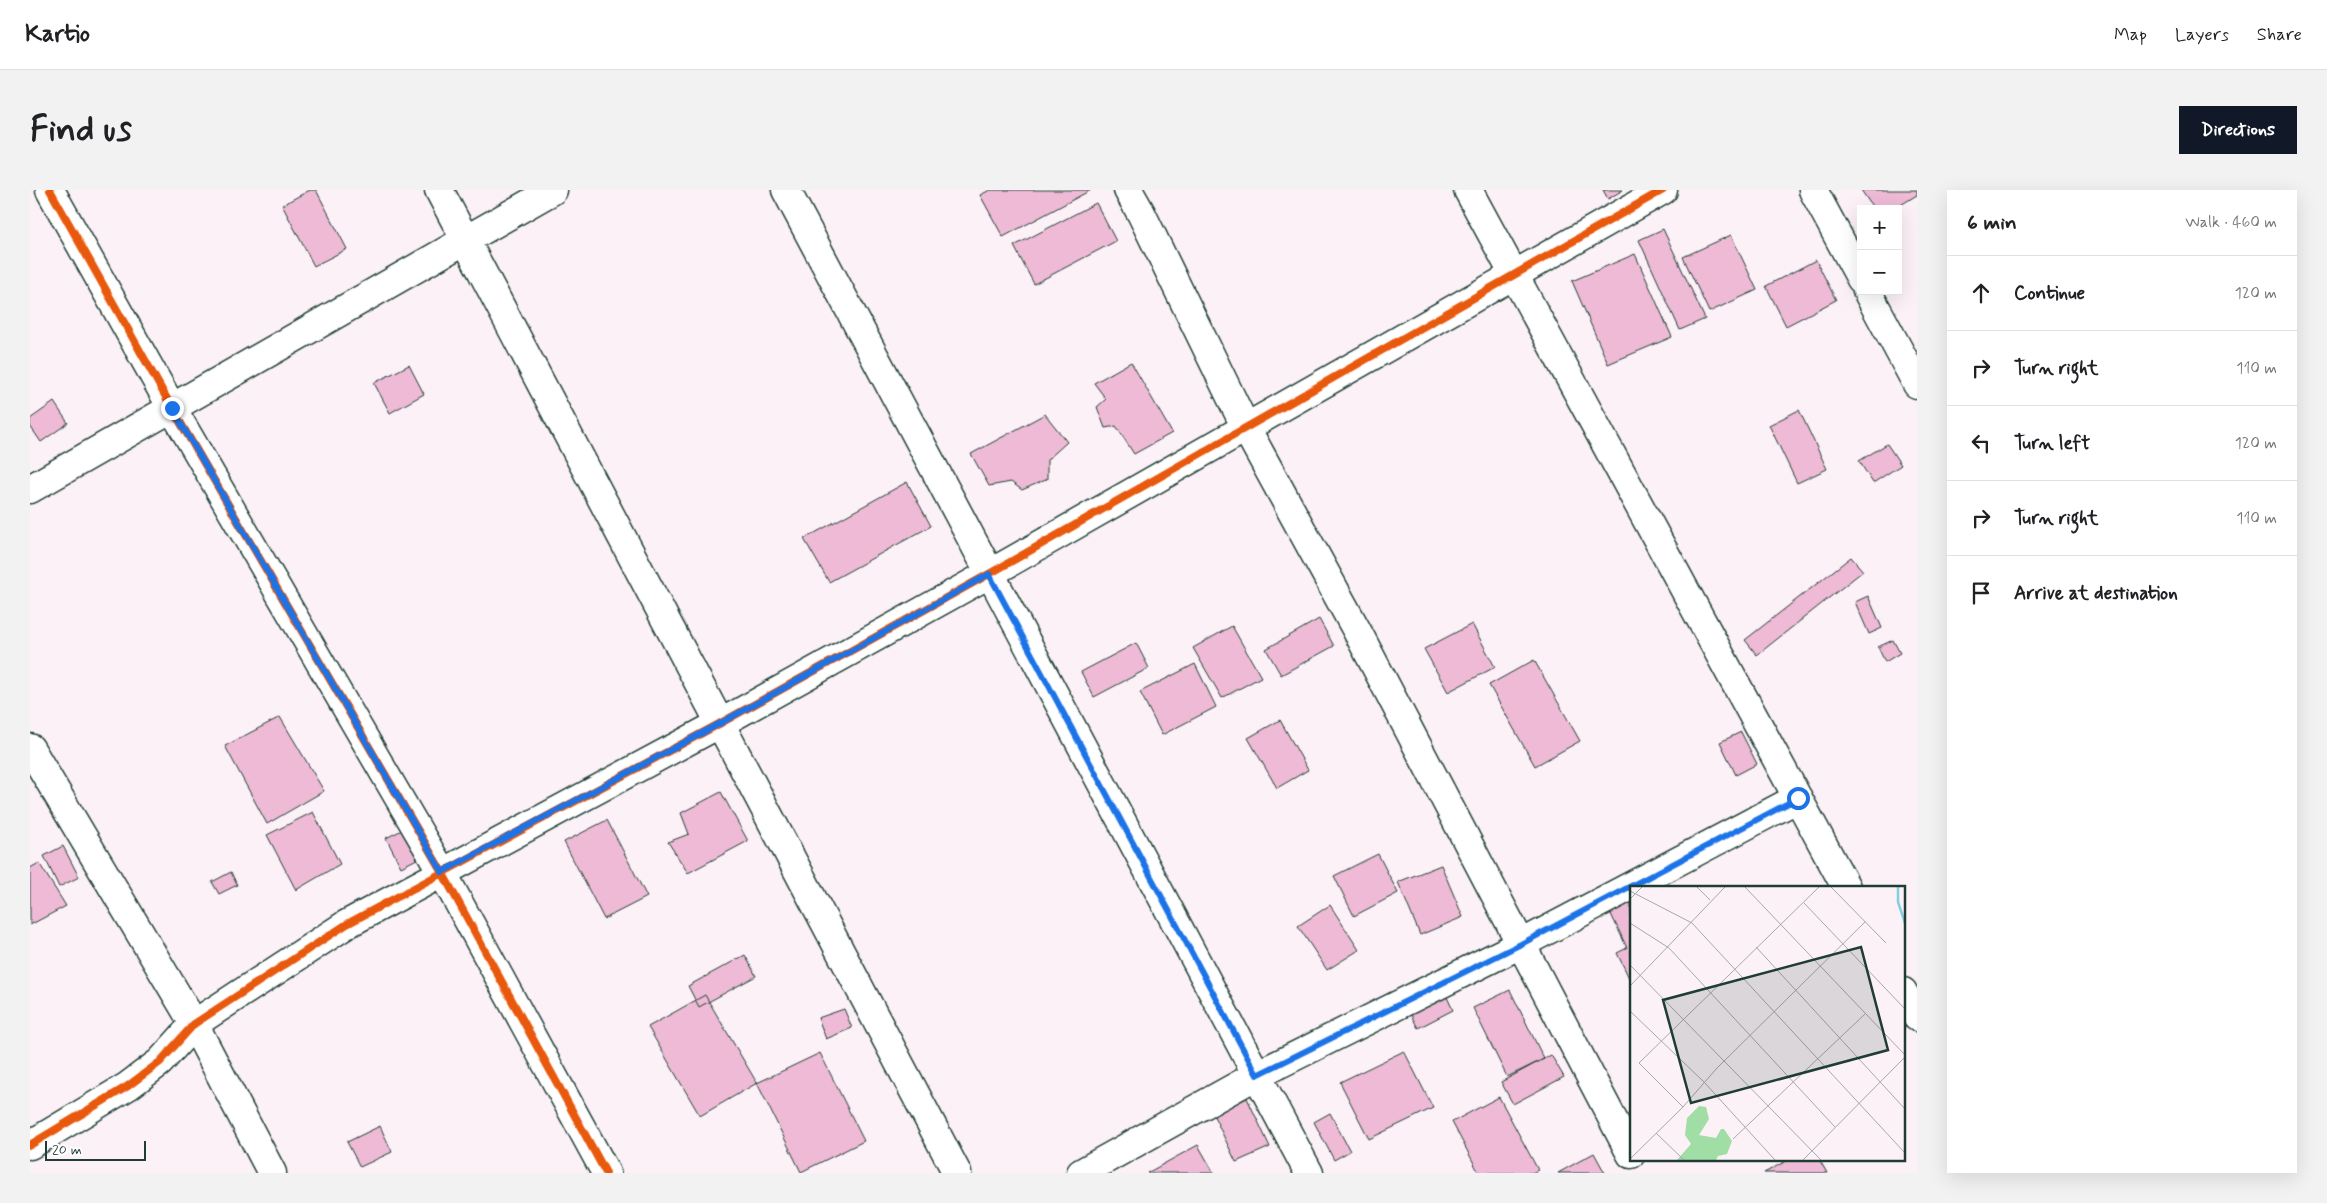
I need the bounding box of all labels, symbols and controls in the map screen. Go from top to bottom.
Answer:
text: Kartio [25,19,90,50]
text: Map [2114,23,2147,47]
text: Layers [2175,23,2229,47]
text: Share [2257,23,2302,47]
button: Directions [2179,106,2297,154]
text: Find us [30,107,132,153]
map controls [1857,205,1902,295]
button: + [1857,205,1902,250]
text: 6 min [1967,209,2017,237]
text: Walk · 460 m [2185,212,2277,233]
button: − [1857,250,1902,295]
icon: ahead [1967,279,1995,307]
text: Continue [2014,281,2085,306]
text: 120 m [2235,283,2277,304]
icon: right [1967,354,1995,382]
text: Turn right [2014,356,2098,381]
text: 110 m [2236,358,2277,379]
route end [161,397,184,420]
icon: left [1967,429,1995,457]
text: Turn left [2014,431,2090,456]
text: 120 m [2235,433,2277,454]
icon: right [1967,504,1995,532]
text: Turn right [2014,506,2098,531]
text: 110 m [2236,508,2277,529]
icon: arrive [1967,579,1995,607]
text: Arrive at destination [2014,581,2178,606]
route start [1787,787,1810,810]
inset map [1630,886,1904,1160]
scale bar [45,1138,146,1161]
text: 20 m [52,1141,82,1159]

